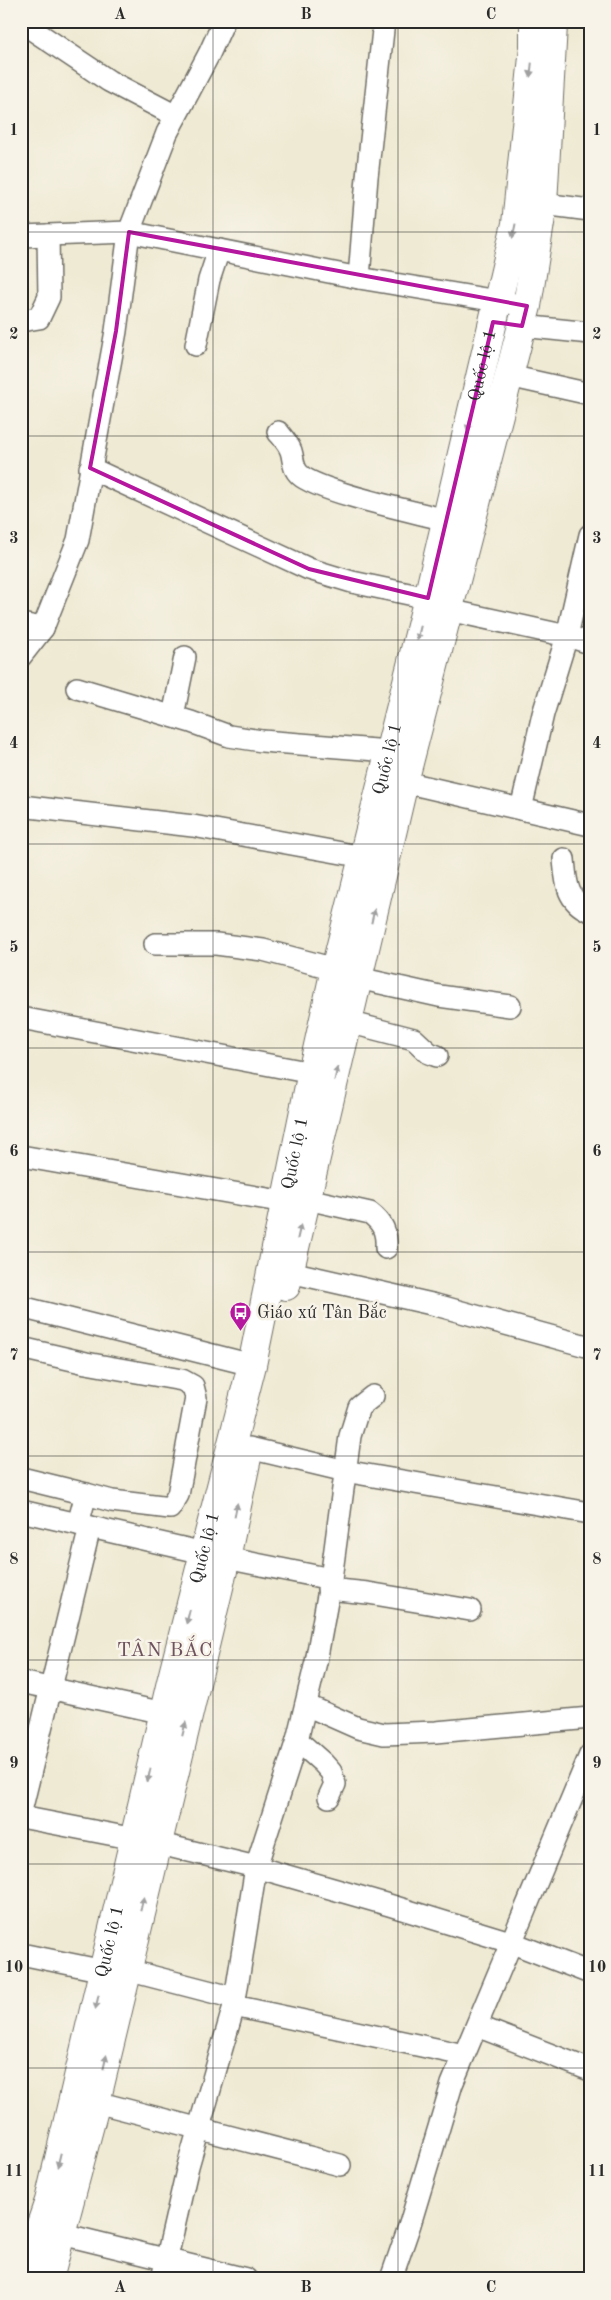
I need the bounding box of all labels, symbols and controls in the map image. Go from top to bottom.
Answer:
text: A [114,7,126,23]
text: B [300,7,312,23]
text: C [486,7,496,23]
one-way arrow [527,62,535,78]
text: 1 [9,123,19,139]
text: 1 [592,123,602,139]
one-way arrow [510,224,518,239]
text: 2 [9,327,19,343]
text: 2 [592,327,602,343]
street label: Quốc lộ 1 [466,328,500,403]
one-way arrow [465,416,473,431]
text: 3 [9,531,19,547]
text: 3 [592,531,602,547]
one-way arrow [415,625,423,640]
street label: Quốc lộ 1 [370,721,405,797]
text: 4 [9,736,19,752]
text: 4 [592,736,602,752]
one-way arrow [369,908,377,923]
text: 5 [9,940,19,956]
text: 5 [592,940,602,956]
one-way arrow [332,1066,340,1081]
street label: Quốc lộ 1 [279,1115,311,1191]
text: 6 [9,1144,19,1160]
text: 6 [592,1144,602,1160]
one-way arrow [295,1225,303,1240]
bus stop icon: Giáo xứ Tân Bắc [229,1301,253,1332]
place label: Giáo xứ Tân Bắc [257,1301,387,1322]
text: 7 [9,1348,19,1364]
text: 7 [592,1348,602,1364]
one-way arrow [232,1503,240,1518]
street label: Quốc lộ 1 [187,1510,223,1586]
text: 8 [9,1552,19,1568]
text: 8 [592,1552,602,1568]
one-way arrow [184,1610,192,1625]
district label: TÂN BẮC [117,1635,213,1661]
one-way arrow [181,1721,189,1736]
text: 9 [9,1756,19,1772]
text: 9 [592,1756,602,1772]
one-way arrow [145,1768,153,1784]
one-way arrow [138,1896,146,1911]
street label: Quốc lộ 1 [93,1904,127,1979]
text: 10 [5,1960,23,1976]
text: 10 [588,1960,606,1976]
one-way arrow [93,1994,101,2009]
one-way arrow [101,2055,109,2070]
one-way arrow [55,2152,63,2167]
text: 11 [5,2164,23,2180]
text: 11 [588,2164,606,2180]
text: A [114,2280,126,2296]
text: B [300,2280,312,2296]
text: C [486,2280,496,2296]

